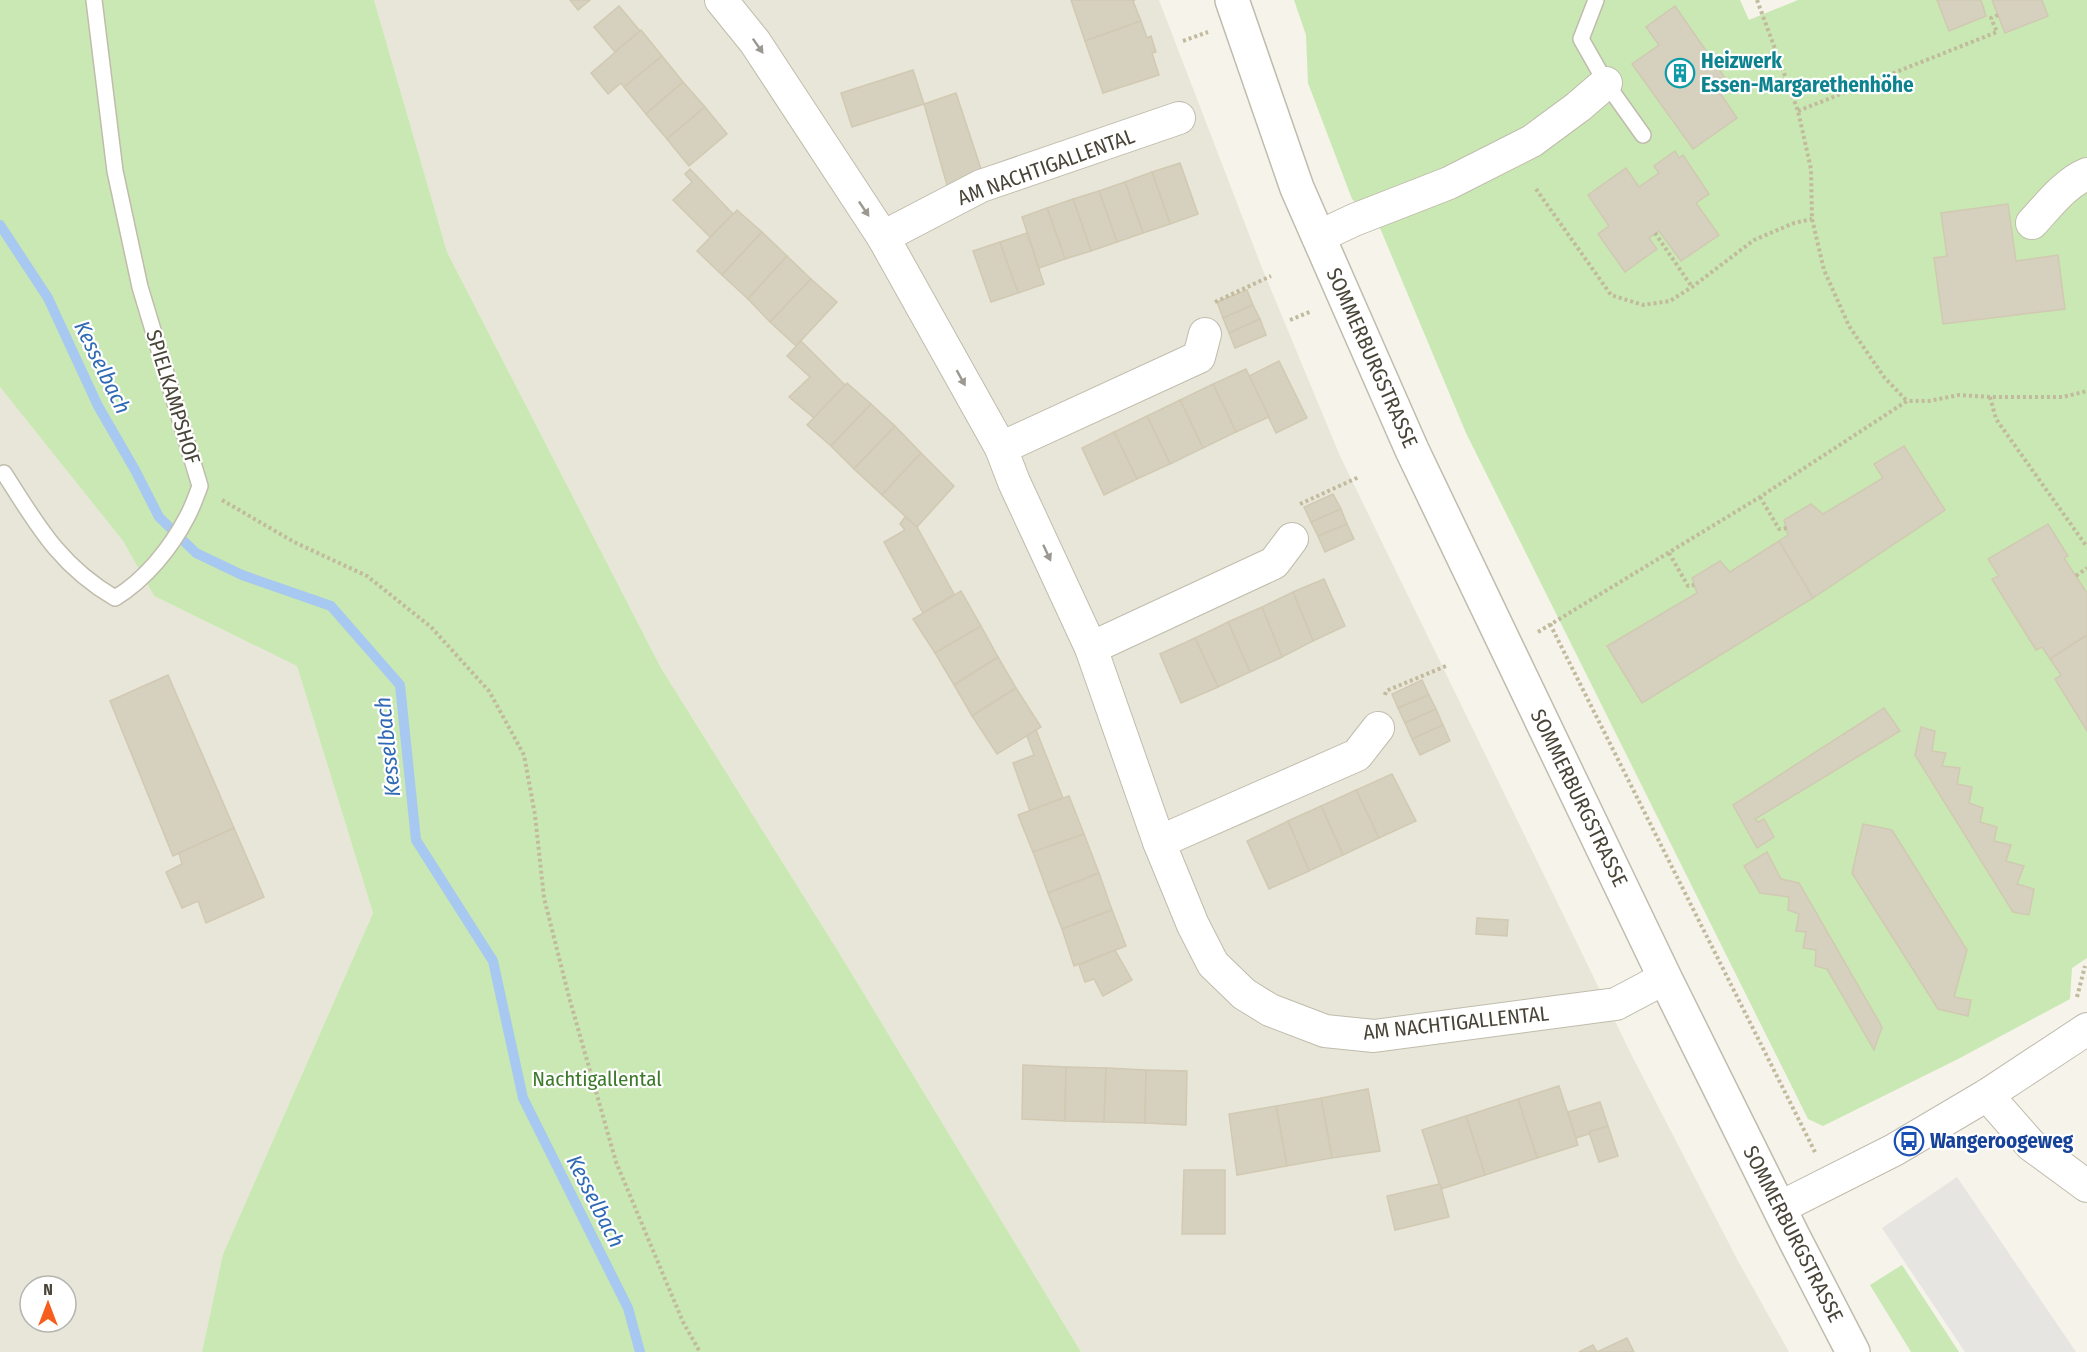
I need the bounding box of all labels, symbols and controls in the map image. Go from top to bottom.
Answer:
one-way arrow [751,38,763,53]
place label: Heizwerk Essen-Margarethenhöhe [1701,48,1914,98]
building icon: Heizwerk Essen-Margarethenhöhe [1664,57,1696,89]
street label: AM NACHTIGALLENTAL [954,123,1139,211]
one-way arrow [858,200,870,216]
street label: SOMMERBURGSTRASSE [1321,264,1423,452]
water label: Kesselbach [68,316,137,418]
street label: SPIELKAMPSHOF [140,327,206,467]
one-way arrow [956,370,966,387]
one-way arrow [1042,544,1051,561]
water label: Kesselbach [369,696,406,798]
street label: SOMMERBURGSTRASSE [1525,705,1633,891]
street label: AM NACHTIGALLENTAL [1362,1000,1551,1046]
park label: Nachtigallental [532,1066,662,1092]
bus stop icon: Wangeroogeweg [1893,1125,1925,1157]
place label: Wangeroogeweg [1930,1128,2074,1154]
street label: SOMMERBURGSTRASSE [1737,1142,1849,1327]
water label: Kesselbach [561,1150,630,1252]
north arrow [18,1274,78,1334]
text: N [43,1280,53,1299]

